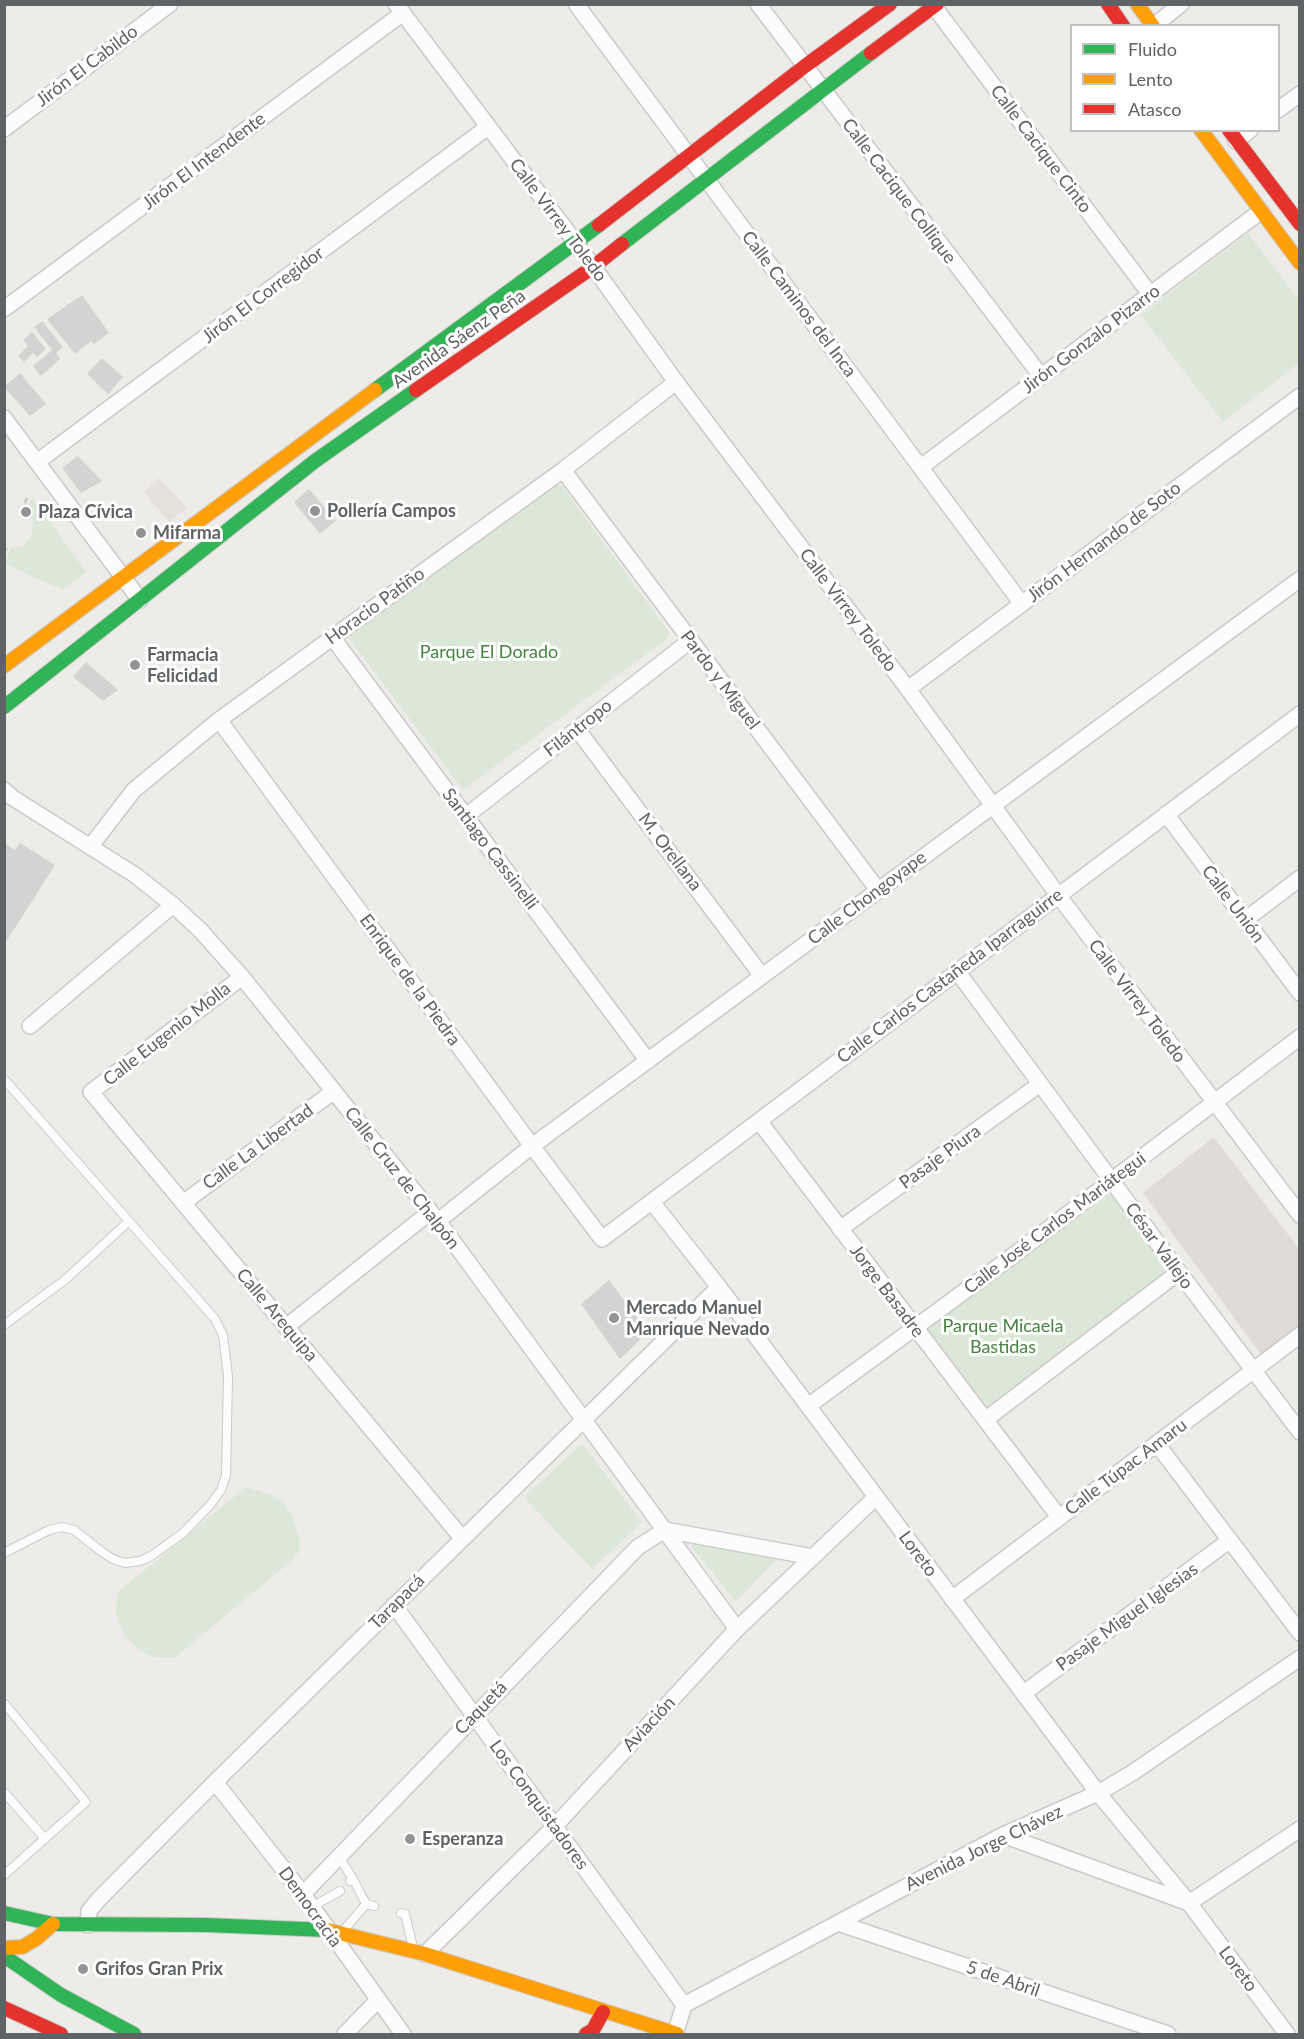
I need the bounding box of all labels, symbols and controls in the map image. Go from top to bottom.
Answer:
street label: Jirón El Cabildo [32,21,142,111]
legend [1070,24,1280,132]
text: Fluido [1128,38,1177,60]
text: Lento [1128,68,1173,90]
street label: Calle Cacique Cinto [986,81,1096,217]
text: Atasco [1128,98,1181,120]
street label: Jirón El Intendente [138,108,270,214]
street label: Calle Cacique Collique [837,114,961,268]
street label: Calle Virrey Toledo [505,154,611,286]
street label: Calle Caminos del Inca [737,227,861,381]
street label: Jirón El Corregidor [198,242,328,348]
street label: Jirón Gonzalo Pizarro [1018,280,1164,398]
street label: Avenida Sáenz Peña [388,285,530,393]
street label: Jirón Hernando de Soto [1023,477,1185,607]
place label: Pollería Campos [327,500,456,522]
place label: Plaza Cívica [38,501,133,523]
marker: Pollería Campos [308,504,322,518]
marker: Plaza Cívica [19,505,33,519]
place label: Mifarma [153,522,221,544]
marker: Mifarma [134,526,148,540]
street label: Calle Virrey Toledo [795,544,901,676]
street label: Horacio Patiño [321,563,429,649]
street label: Pardo y Miguel [676,626,764,734]
park label: Parque El Dorado [420,641,558,663]
place label: Farmacia Felicidad [147,644,218,686]
marker: Farmacia Felicidad [128,658,142,672]
street label: Filántropo [540,695,616,761]
street label: Santiago Cassinelli [437,784,543,914]
street label: M. Orellana [634,809,706,895]
street label: Calle Chongoyape [804,846,930,950]
street label: Calle Unión [1197,861,1269,947]
street label: Calle Carlos Castañeda Iparraguirre [833,884,1067,1068]
street label: Enrique de la Piedra [355,910,465,1050]
street label: Calle Virrey Toledo [1084,935,1190,1067]
street label: Calle Eugenio Molla [99,978,235,1090]
street label: Calle La Libertad [198,1100,318,1194]
street label: Calle Cruz de Chalpón [340,1103,464,1253]
street label: Pasaje Piura [895,1120,985,1194]
street label: Calle José Carlos Mariátegui [960,1148,1150,1298]
street label: César Vallejo [1120,1199,1198,1293]
street label: Jorge Basadre [845,1241,929,1341]
street label: Calle Arequipa [232,1264,322,1366]
place label: Mercado Manuel Manrique Nevado [626,1297,770,1340]
marker: Mercado Manuel Manrique Nevado [607,1311,621,1325]
park label: Parque Micaela Bastidas [942,1315,1064,1358]
street label: Calle Túpac Amaru [1061,1414,1191,1520]
street label: Loreto [894,1527,942,1581]
street label: Pasaje Miguel Iglesias [1052,1558,1202,1676]
street label: Tarapacá [365,1570,429,1634]
street label: Caquetá [450,1677,512,1739]
street label: Aviación [618,1692,680,1756]
street label: Los Conquistadores [485,1736,593,1874]
street label: Avenida Jorge Chávez [902,1800,1066,1896]
place label: Esperanza [422,1828,503,1850]
marker: Esperanza [403,1832,417,1846]
street label: Democracia [274,1863,346,1951]
street label: Loreto [1214,1942,1262,1996]
street label: 5 de Abril [963,1956,1043,2002]
place label: Grifos Gran Prix [95,1958,223,1980]
marker: Grifos Gran Prix [76,1962,90,1976]

